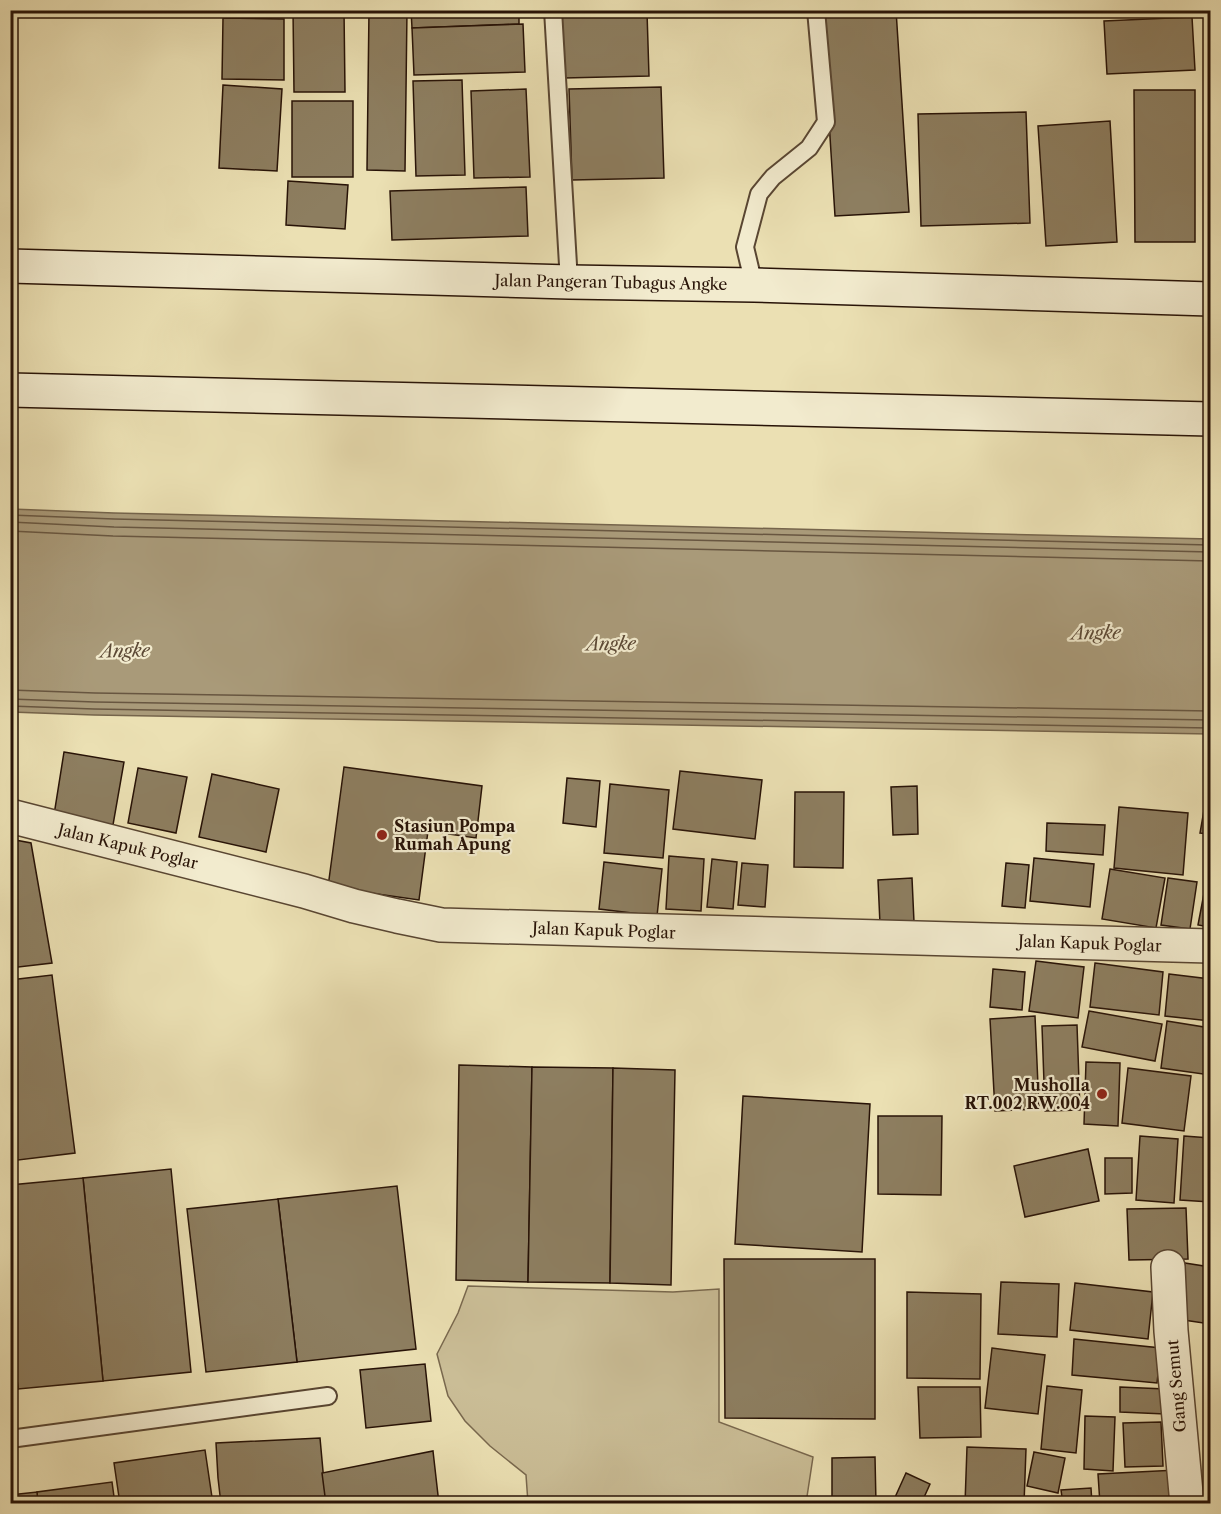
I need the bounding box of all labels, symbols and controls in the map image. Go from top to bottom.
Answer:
street label: Jalan Pangeran Tubagus Angke [492,270,727,294]
water label: Angke [1068,622,1122,644]
water label: Angke [583,633,637,655]
water label: Angke [97,640,151,662]
place label: Stasiun Pompa Rumah Apung [394,816,516,854]
street label: Jalan Kapuk Poglar [53,818,200,873]
marker: Stasiun Pompa Rumah Apung [375,828,389,842]
street label: Jalan Kapuk Poglar [529,917,676,943]
street label: Jalan Kapuk Poglar [1015,930,1162,956]
place label: Musholla RT.002 RW.004 [965,1075,1091,1113]
marker: Musholla RT.002 RW.004 [1095,1087,1109,1101]
street label: Gang Semut [1162,1338,1190,1433]

